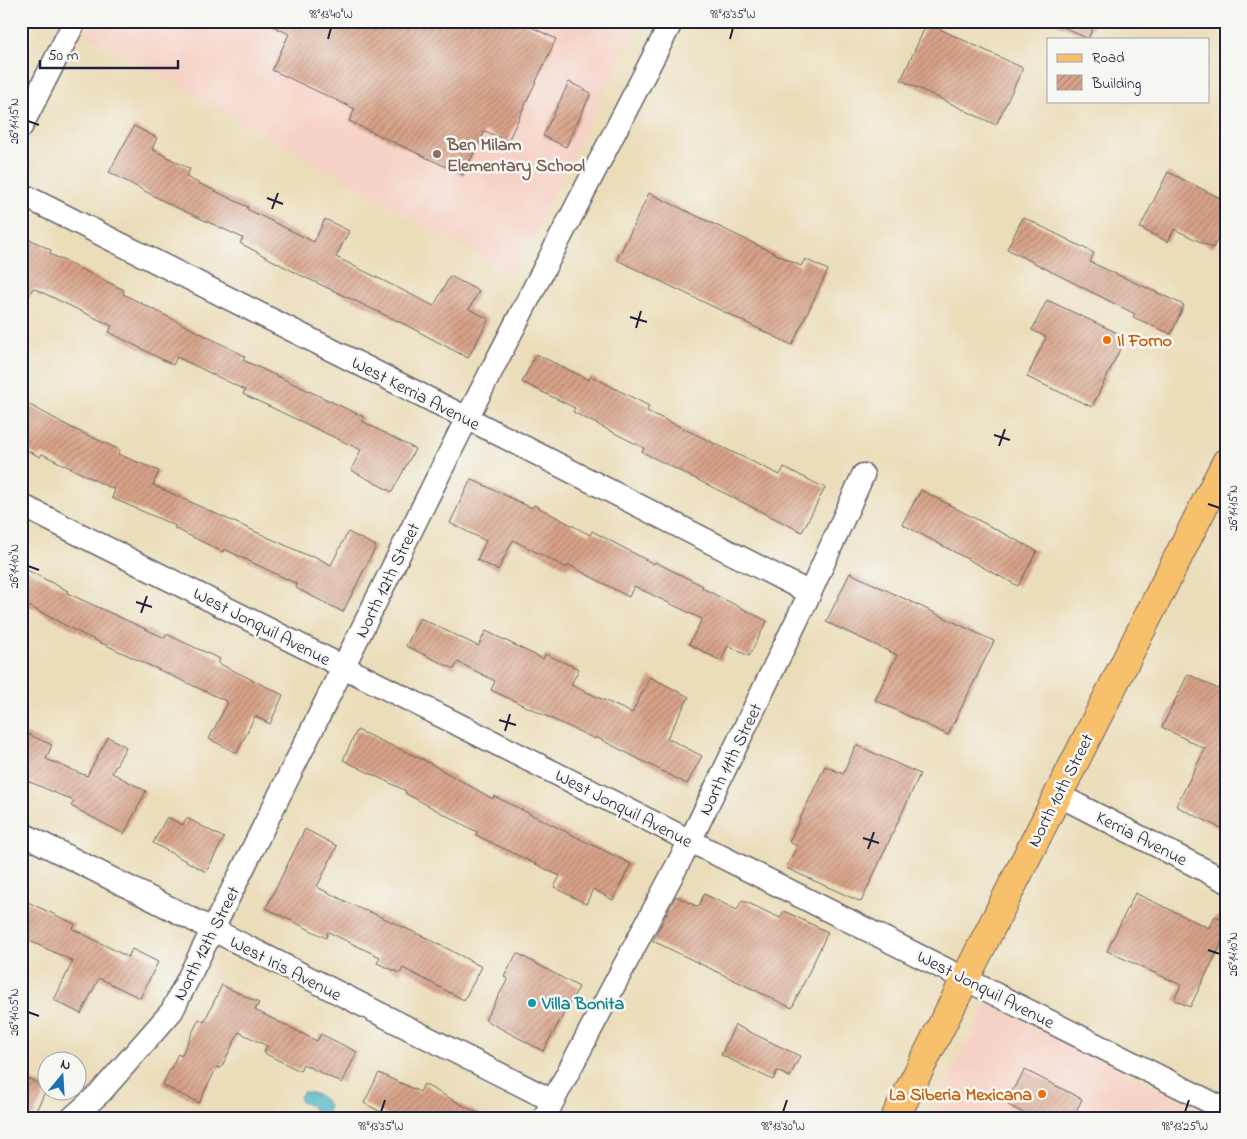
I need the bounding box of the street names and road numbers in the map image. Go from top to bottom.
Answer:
street label: West Kerria Avenue [346,351,485,439]
street label: North 12th Street [350,519,428,643]
street label: West Jonquil Avenue [188,582,335,674]
street label: North 11th Street [693,699,770,820]
street label: North 10th Street [1022,730,1102,852]
street label: West Jonquil Avenue [550,764,697,856]
street label: Kerria Avenue [1091,806,1192,874]
street label: North 12th Street [168,882,248,1006]
street label: West Iris Avenue [225,930,346,1010]
street label: West Jonquil Avenue [912,945,1059,1037]

